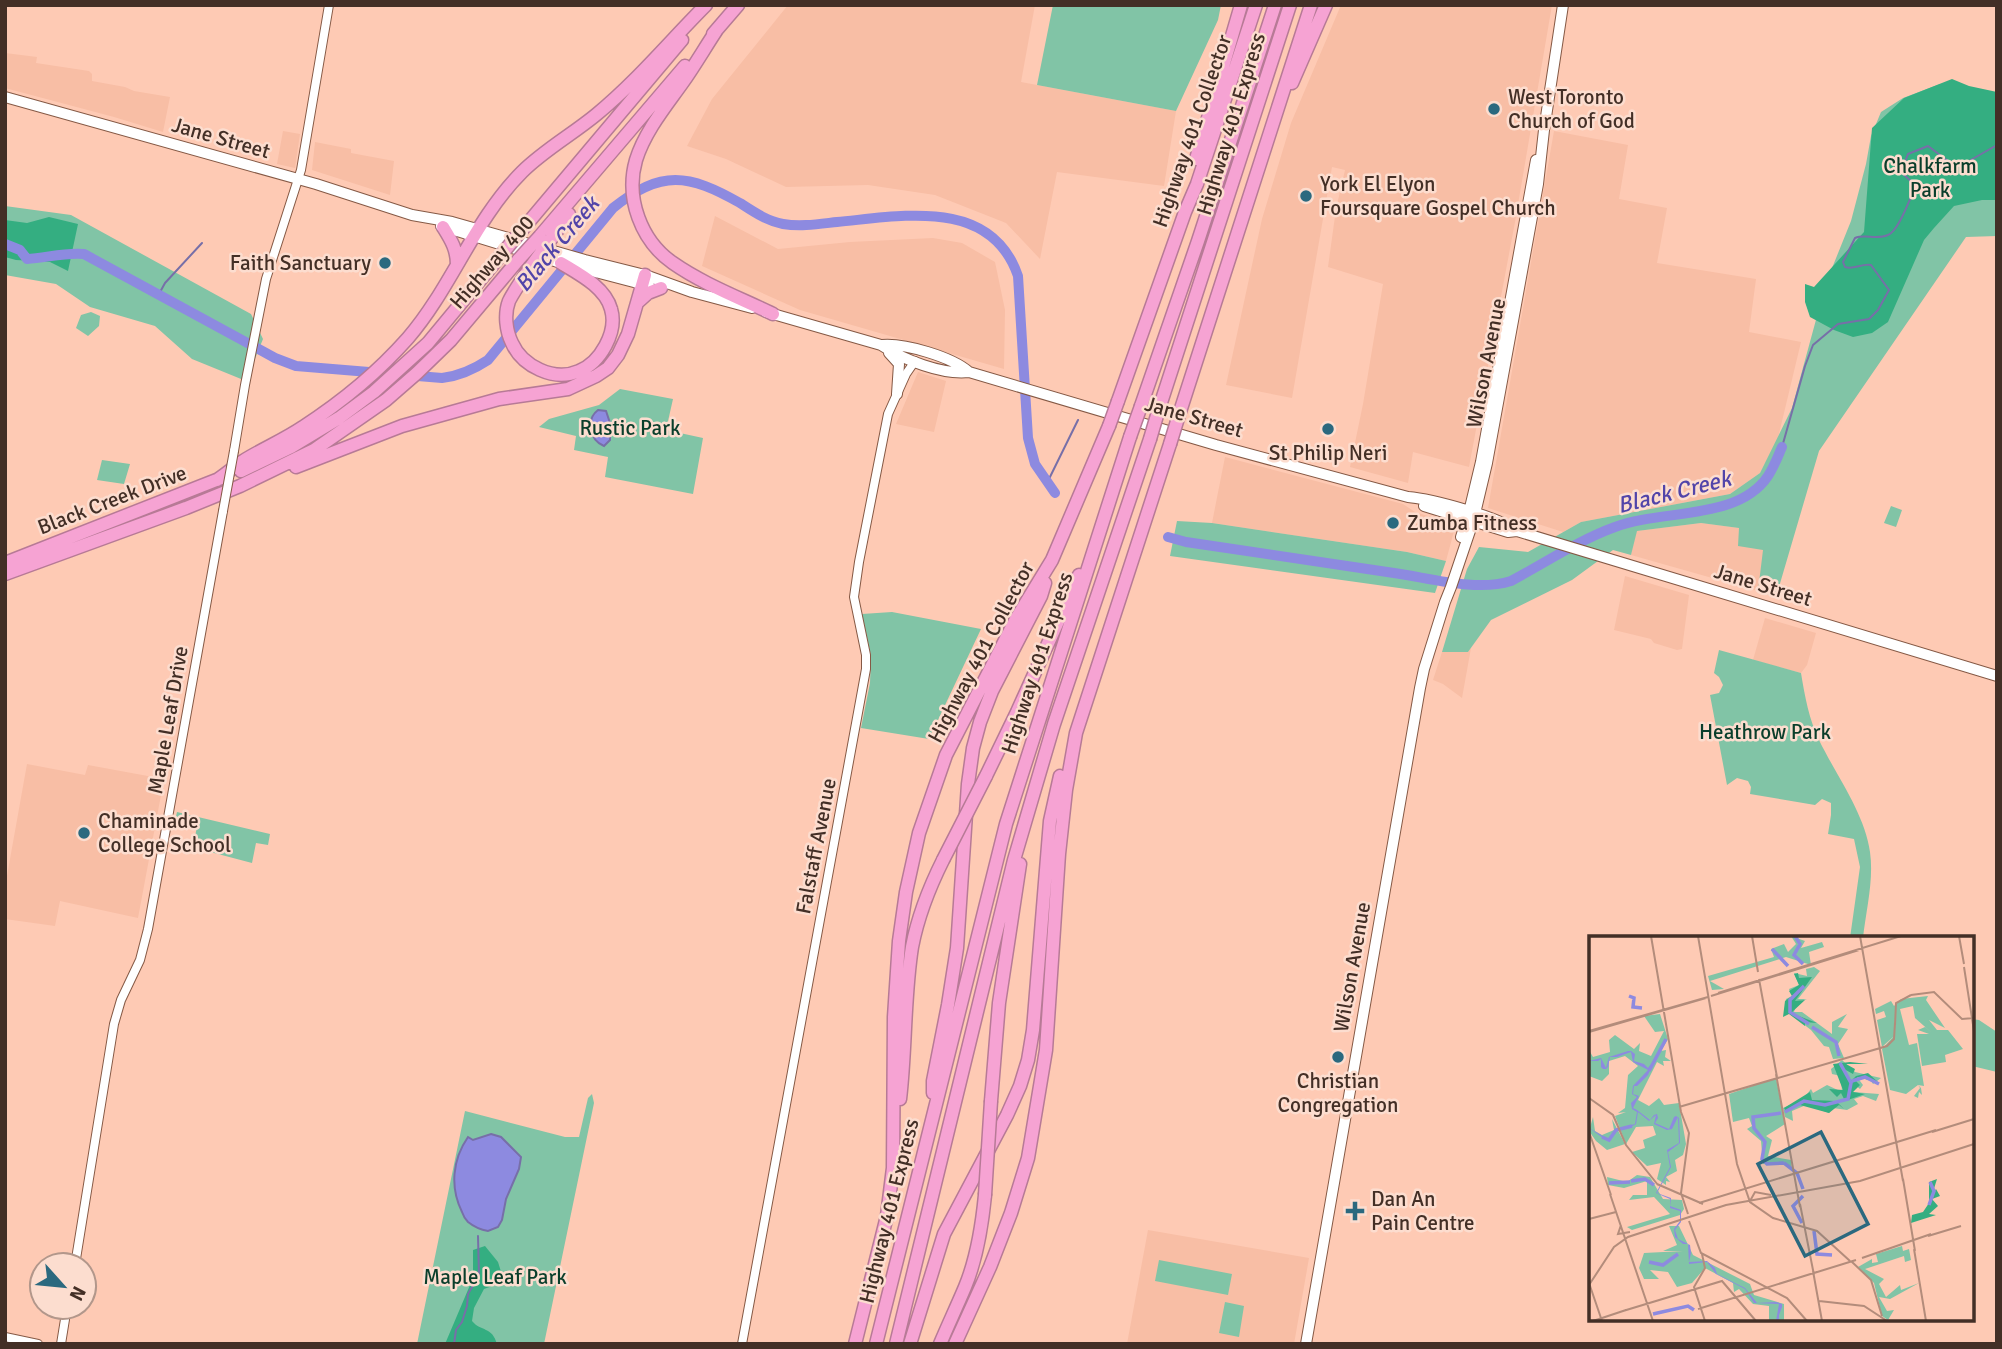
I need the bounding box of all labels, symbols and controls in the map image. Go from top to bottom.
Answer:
street label: Highway 401 Express [1191,30,1271,218]
street label: Highway 401 Collector [1147,31,1237,231]
place label: West Toronto Church of God [1508,84,1635,134]
marker: West Toronto Church of God [1486,101,1502,117]
street label: Jane Street [169,112,273,164]
park label: Chalkfarm Park [1883,153,1977,203]
place label: York El Elyon Foursquare Gospel Church [1320,171,1556,221]
water label: Black Creek [509,188,607,298]
marker: York El Elyon Foursquare Gospel Church [1298,188,1314,204]
street label: Highway 400 [444,210,540,314]
place label: Faith Sanctuary [230,250,371,276]
marker: Faith Sanctuary [377,255,393,271]
street label: Wilson Avenue [1461,296,1511,430]
street label: Jane Street [1142,391,1246,443]
park label: Rustic Park [580,415,681,441]
marker: St Philip Neri [1320,421,1336,437]
place label: St Philip Neri [1269,440,1387,466]
street label: Black Creek Drive [34,460,190,540]
water label: Black Creek [1614,463,1736,520]
place label: Zumba Fitness [1407,510,1537,536]
marker: Zumba Fitness [1385,515,1401,531]
street label: Highway 401 Collector [922,556,1040,747]
street label: Jane Street [1711,558,1815,612]
street label: Highway 401 Express [995,569,1079,757]
street label: Maple Leaf Drive [142,644,194,796]
park label: Heathrow Park [1699,719,1832,745]
street label: Falstaff Avenue [790,776,842,916]
place label: Chaminade College School [98,808,231,858]
marker: Chaminade College School [76,825,92,841]
street label: Wilson Avenue [1328,900,1376,1034]
inset map [1589,936,1974,1321]
marker: Christian Congregation [1330,1049,1346,1065]
place label: Christian Congregation [1278,1068,1398,1118]
street label: Highway 401 Express [853,1116,925,1306]
place label: Dan An Pain Centre [1371,1186,1475,1236]
marker: Dan An Pain Centre [1345,1201,1365,1221]
north arrow [28,1251,98,1321]
park label: Maple Leaf Park [423,1264,567,1290]
text: N [64,1282,91,1305]

